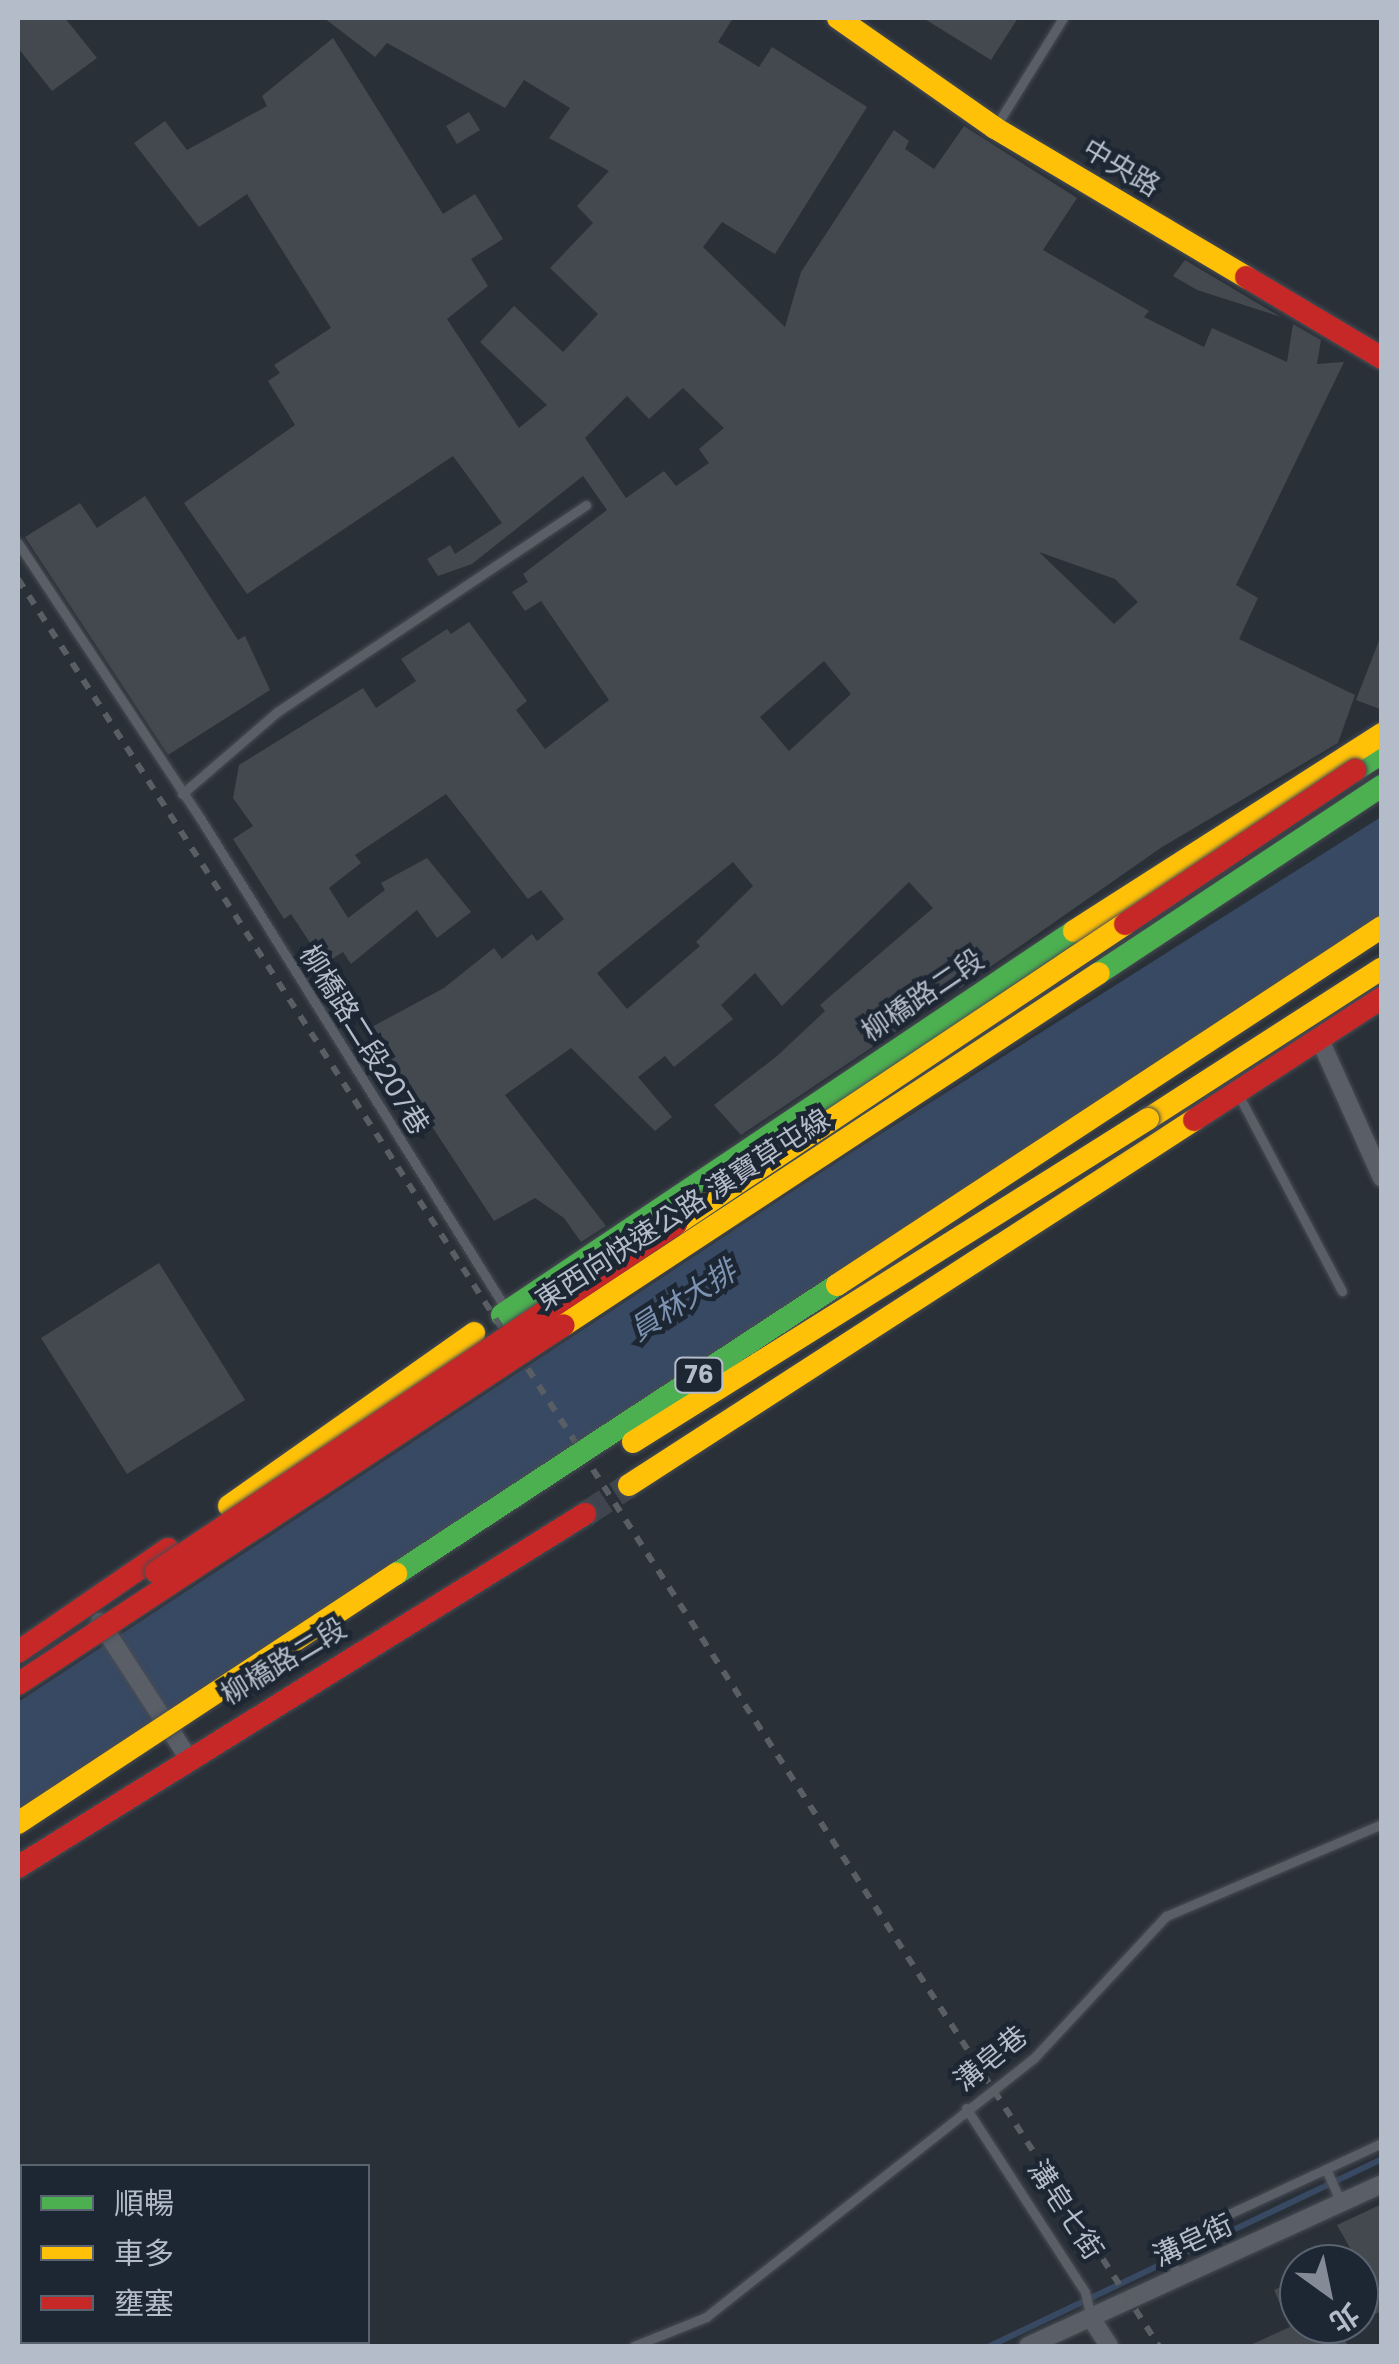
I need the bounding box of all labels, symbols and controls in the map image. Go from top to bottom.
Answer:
street label: 中央路 [1076,132,1166,204]
street label: 柳橋路二段207巷 [292,939,436,1141]
street label: 柳橋路二段 [856,943,990,1049]
street label: 東西向快速公路 漢寶草屯線 [530,1102,836,1318]
water label: 員林大排 [623,1253,743,1349]
road number: 76 [674,1355,724,1395]
street label: 柳橋路二段 [215,1612,353,1712]
street label: 溝皂巷 [948,2020,1034,2098]
street label: 溝皂七街 [1020,2154,1110,2266]
legend [20,2164,370,2344]
text: 順暢 [114,2182,174,2225]
street label: 溝皂街 [1148,2208,1238,2274]
text: 車多 [114,2232,174,2275]
north arrow [1279,2244,1379,2344]
text: 壅塞 [114,2282,174,2325]
text: 北 [1322,2294,1367,2342]

